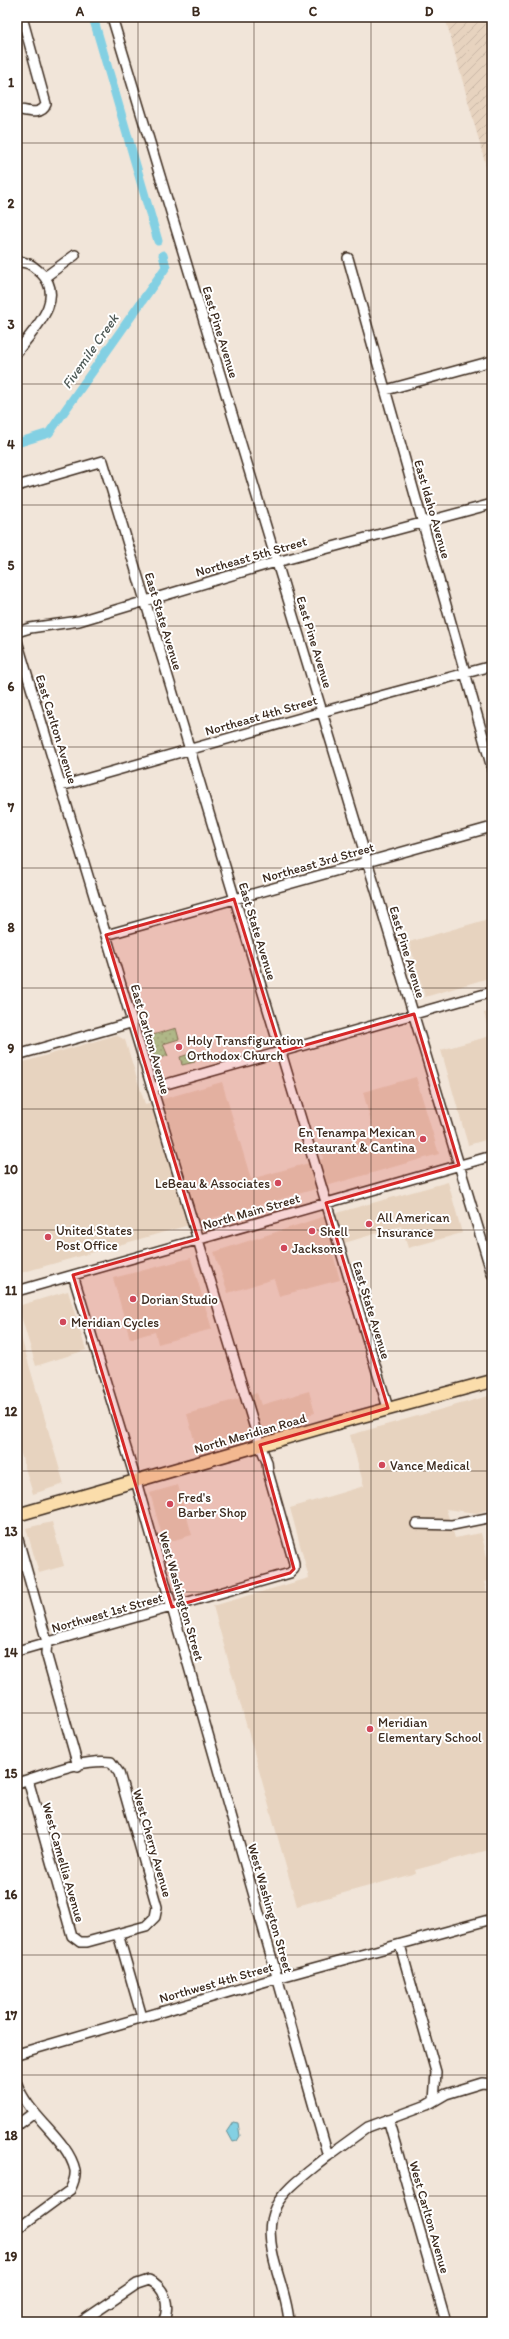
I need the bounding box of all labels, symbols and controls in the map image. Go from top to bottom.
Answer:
text: A [75,4,85,19]
text: B [192,4,201,19]
text: C [309,4,318,19]
text: D [425,4,434,19]
text: 1 [8,75,14,90]
text: 2 [8,196,15,211]
street label: East Pine Avenue [199,284,242,380]
water label: Fivemile Creek [58,310,123,392]
text: 3 [7,317,15,332]
text: 4 [7,437,15,452]
street label: East Idaho Avenue [411,458,454,560]
street label: Northeast 5th Street [194,533,309,580]
text: 5 [8,558,15,573]
street label: East State Avenue [142,570,186,672]
street label: East Pine Avenue [293,594,336,690]
street label: East Carlton Avenue [33,673,80,786]
text: 6 [8,679,15,694]
street label: Northeast 4th Street [203,692,319,739]
text: 7 [7,800,15,815]
street label: Northeast 3rd Street [260,839,376,886]
street label: East State Avenue [236,880,280,982]
street label: East Pine Avenue [386,904,429,1000]
text: 8 [7,920,15,935]
street label: East Carlton Avenue [128,983,173,1096]
place label: Holy Transfiguration Orthodox Church [187,1033,304,1063]
text: 9 [8,1041,15,1056]
marker: Holy Transfiguration Orthodox Church [174,1042,184,1052]
place label: En Tenampa Mexican Restaurant & Cantina [294,1125,416,1155]
marker: En Tenampa Mexican Restaurant & Cantina [418,1134,428,1144]
text: 10 [4,1162,18,1177]
place label: LeBeau & Associates [155,1176,270,1191]
marker: LeBeau & Associates [273,1178,283,1188]
street label: North Main Street [201,1190,302,1233]
place label: All American Insurance [377,1210,450,1240]
marker: All American Insurance [364,1219,374,1229]
place label: United States Post Office [56,1223,132,1253]
place label: Shell [320,1224,348,1239]
marker: Shell [307,1226,317,1236]
marker: United States Post Office [43,1232,53,1242]
place label: Jacksons [292,1241,343,1256]
marker: Jacksons [279,1243,289,1253]
street label: East State Avenue [350,1259,394,1361]
text: 11 [5,1283,17,1298]
place label: Dorian Studio [141,1292,218,1307]
marker: Dorian Studio [128,1294,138,1304]
place label: Meridian Cycles [71,1315,159,1330]
marker: Meridian Cycles [58,1317,68,1327]
text: 12 [5,1404,18,1419]
street label: North Meridian Road [192,1410,308,1457]
place label: Vance Medical [390,1458,470,1473]
marker: Vance Medical [377,1460,387,1470]
place label: Fred's Barber Shop [178,1490,247,1520]
marker: Fred's Barber Shop [165,1499,175,1509]
text: 13 [4,1524,18,1539]
street label: West Washington Street [156,1530,207,1663]
street label: Northwest 1st Street [50,1589,165,1636]
text: 14 [4,1645,18,1660]
place label: Meridian Elementary School [378,1715,482,1745]
marker: Meridian Elementary School [365,1724,375,1734]
text: 15 [5,1766,18,1781]
street label: West Cherry Avenue [130,1787,175,1899]
street label: West Camellia Avenue [39,1801,88,1924]
street label: West Washington Street [245,1842,296,1975]
text: 16 [5,1887,18,1902]
street label: Northwest 4th Street [157,1959,275,2006]
text: 17 [5,2008,18,2023]
text: 18 [4,2128,18,2143]
street label: West Carlton Avenue [406,2159,453,2275]
text: 19 [5,2249,18,2264]

